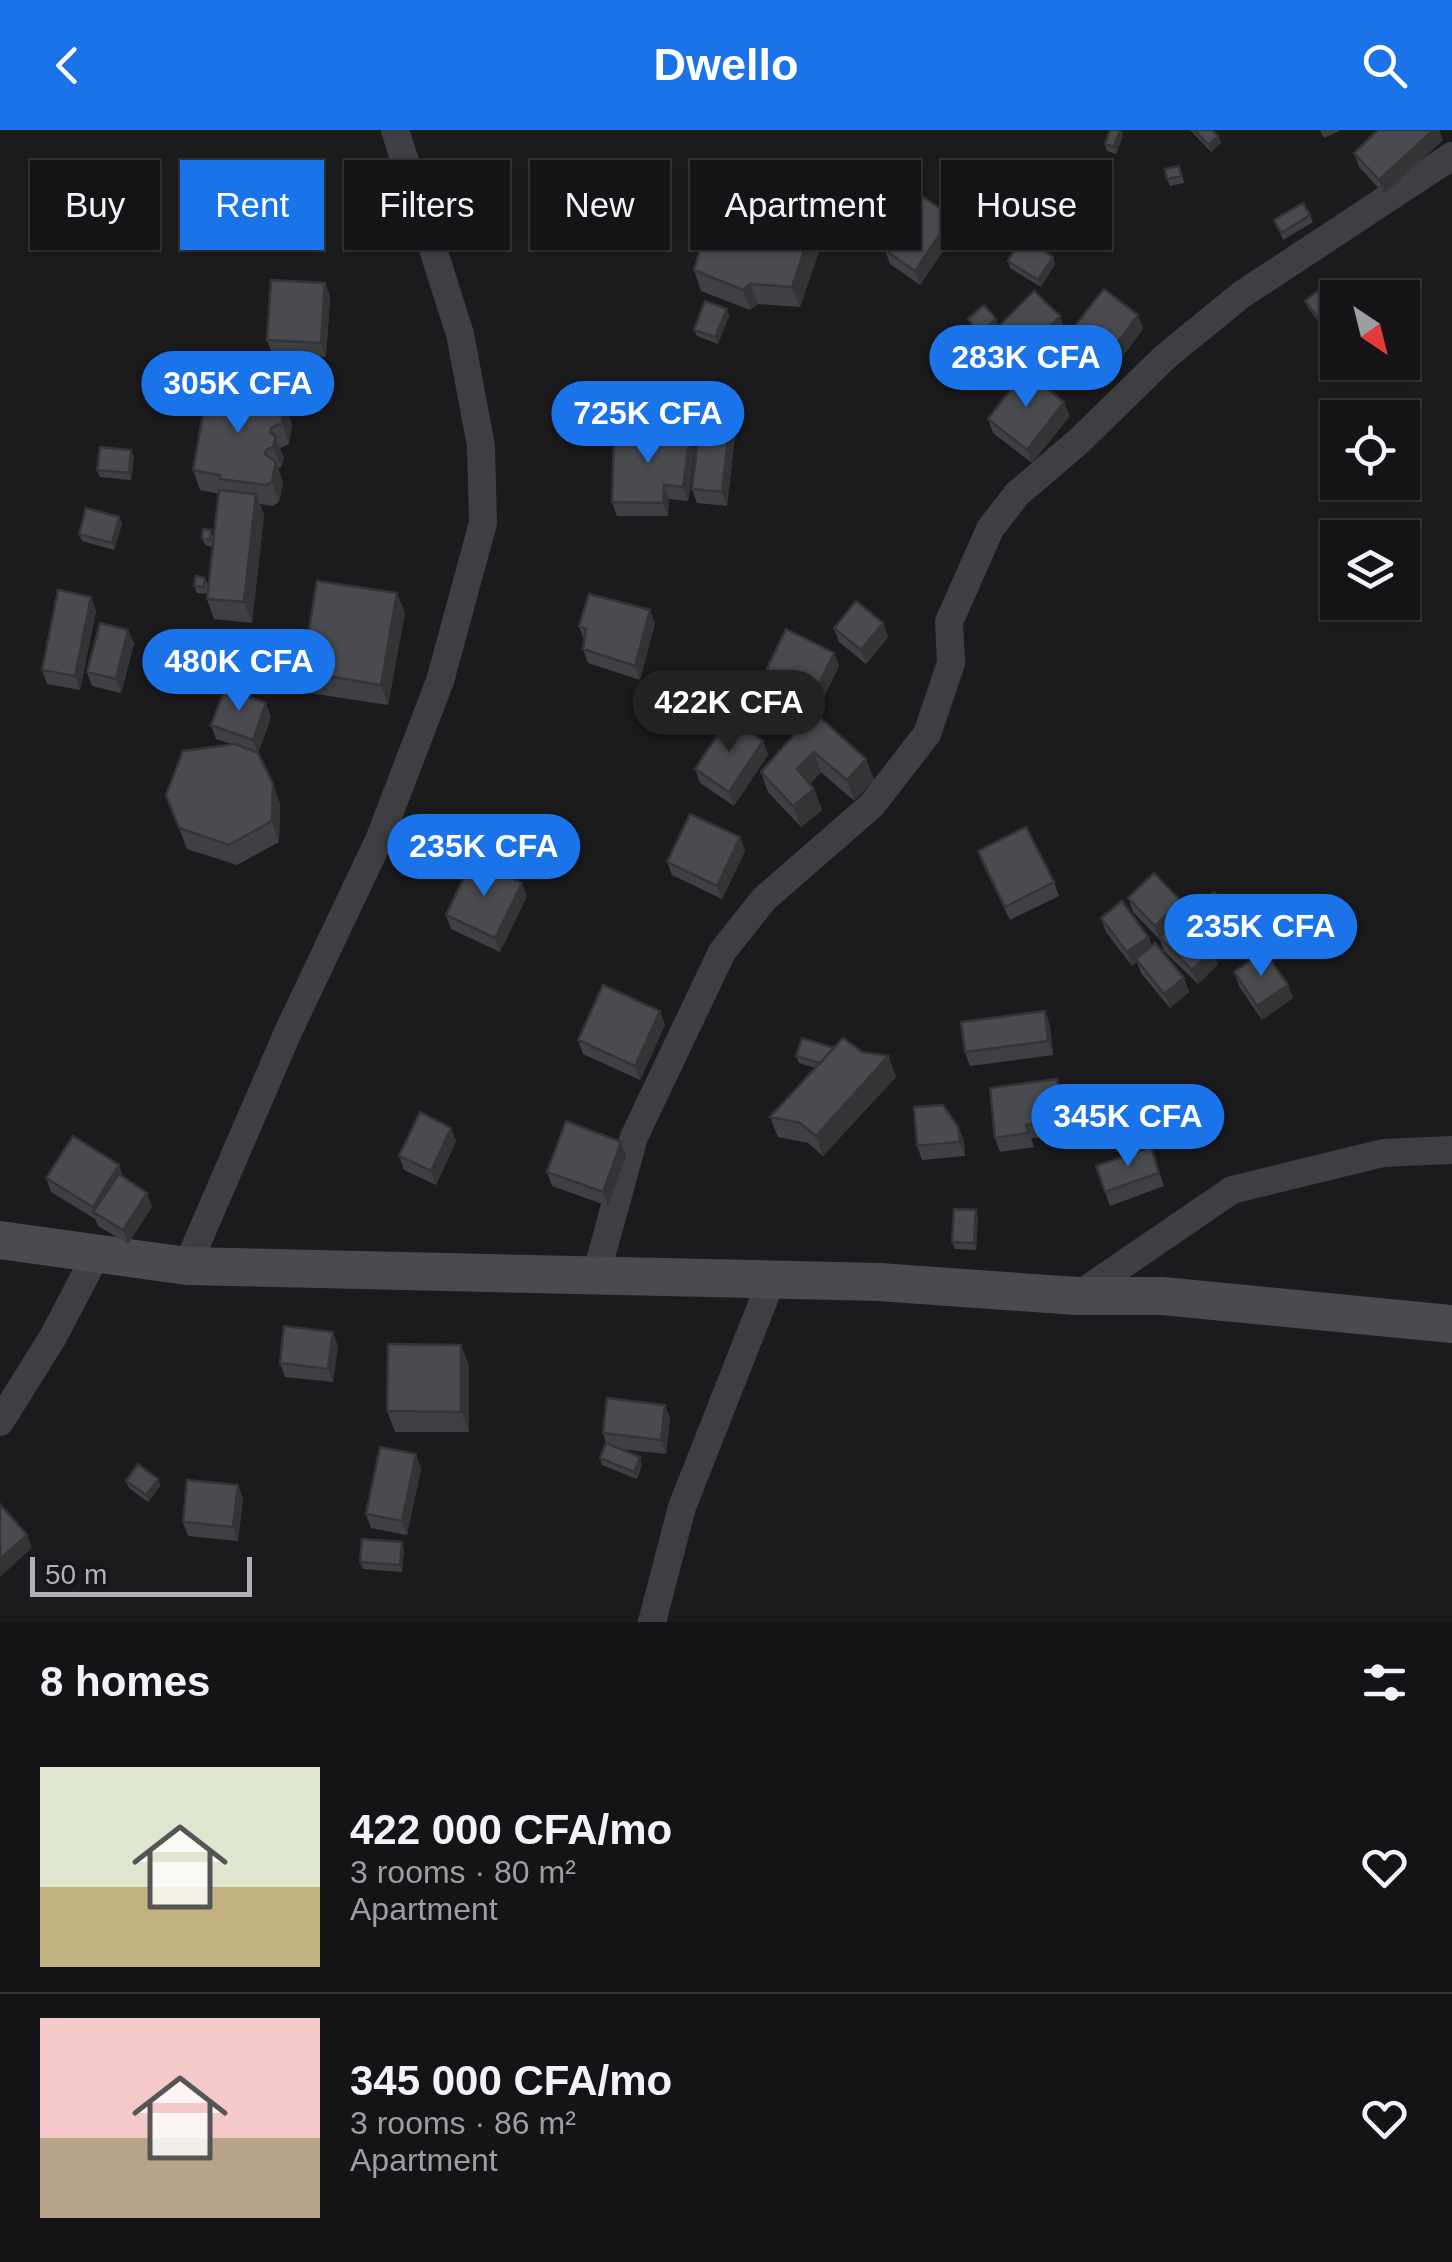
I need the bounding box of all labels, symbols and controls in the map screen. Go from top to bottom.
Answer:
icon: back [40,38,95,93]
icon: search [1357,38,1412,93]
text: Dwello [653,39,799,90]
chip: Buy [30,160,160,250]
chip: Rent [180,160,324,250]
chip: Filters [344,160,510,250]
chip: New [530,160,670,250]
chip: Apartment [690,160,921,250]
chip: House [941,160,1112,250]
north arrow [1320,280,1420,380]
map controls [1320,280,1420,620]
pin: 283K CFA [923,325,1129,410]
text: 283K CFA [951,339,1101,375]
pin: 305K CFA [135,351,341,436]
text: 305K CFA [163,365,313,401]
pin: 725K CFA [545,381,751,466]
text: 725K CFA [573,395,723,431]
button: locate [1320,400,1420,500]
button: layers [1320,520,1420,620]
pin: 480K CFA [136,629,342,714]
text: 480K CFA [164,643,314,679]
pin: 422K CFA [626,670,832,755]
text: 422K CFA [654,684,804,720]
pin: 235K CFA [381,814,587,899]
text: 235K CFA [409,828,559,864]
pin: 235K CFA [1158,894,1364,979]
text: 235K CFA [1186,908,1336,944]
pin: 345K CFA [1025,1084,1231,1169]
text: 345K CFA [1053,1098,1203,1134]
scale bar [30,1552,252,1596]
text: 50 m [45,1559,107,1590]
icon: filters [1357,1655,1412,1710]
text: 8 homes [40,1658,210,1705]
text: 422 000 CFA/mo [350,1806,672,1853]
icon: home [120,1807,240,1927]
icon: heart [1357,1840,1412,1895]
text: 3 rooms · 80 m² [350,1854,576,1890]
text: Apartment [350,1891,498,1927]
text: 345 000 CFA/mo [350,2057,672,2104]
icon: home [120,2058,240,2178]
icon: heart [1357,2091,1412,2146]
text: 3 rooms · 86 m² [350,2105,576,2141]
text: Apartment [350,2142,498,2178]

